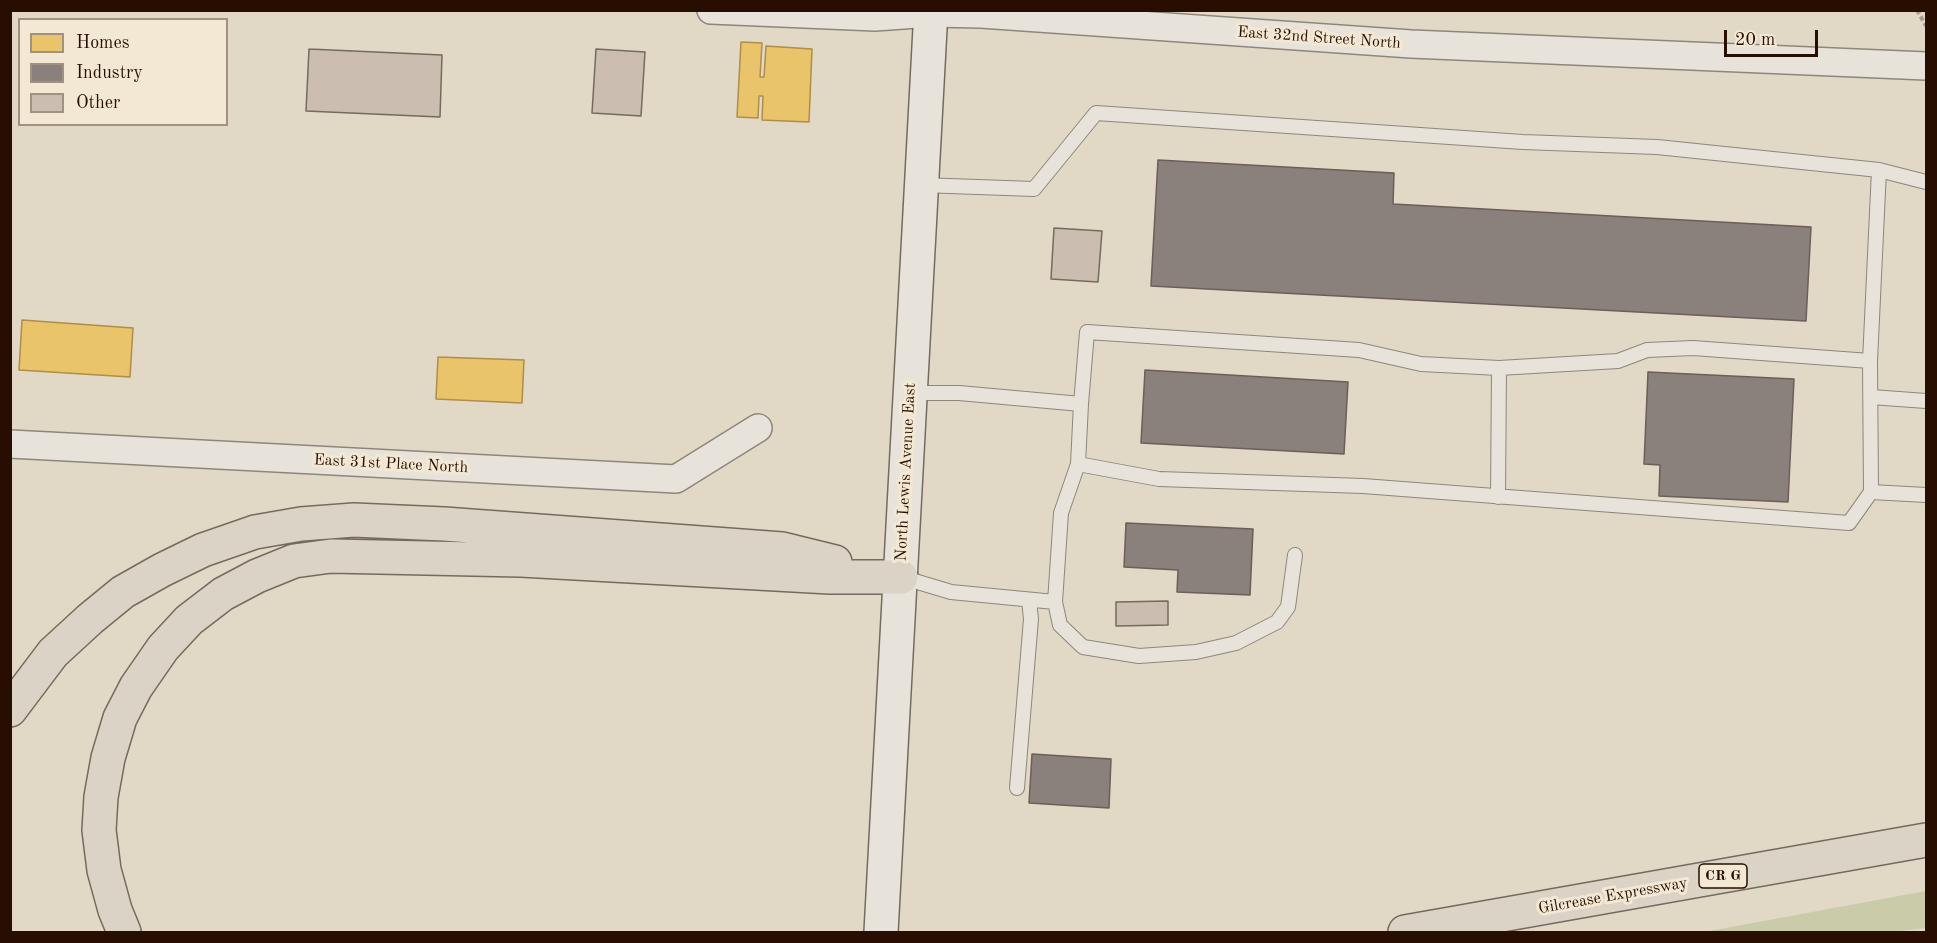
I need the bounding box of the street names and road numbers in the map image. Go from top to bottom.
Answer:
street label: East 32nd Street North [1237,23,1401,53]
street label: North Lewis Avenue East [892,382,920,562]
street label: East 31st Place North [313,450,469,478]
road number: CR G [1699,864,1747,888]
street label: Gilcrease Expressway [1537,873,1689,919]

